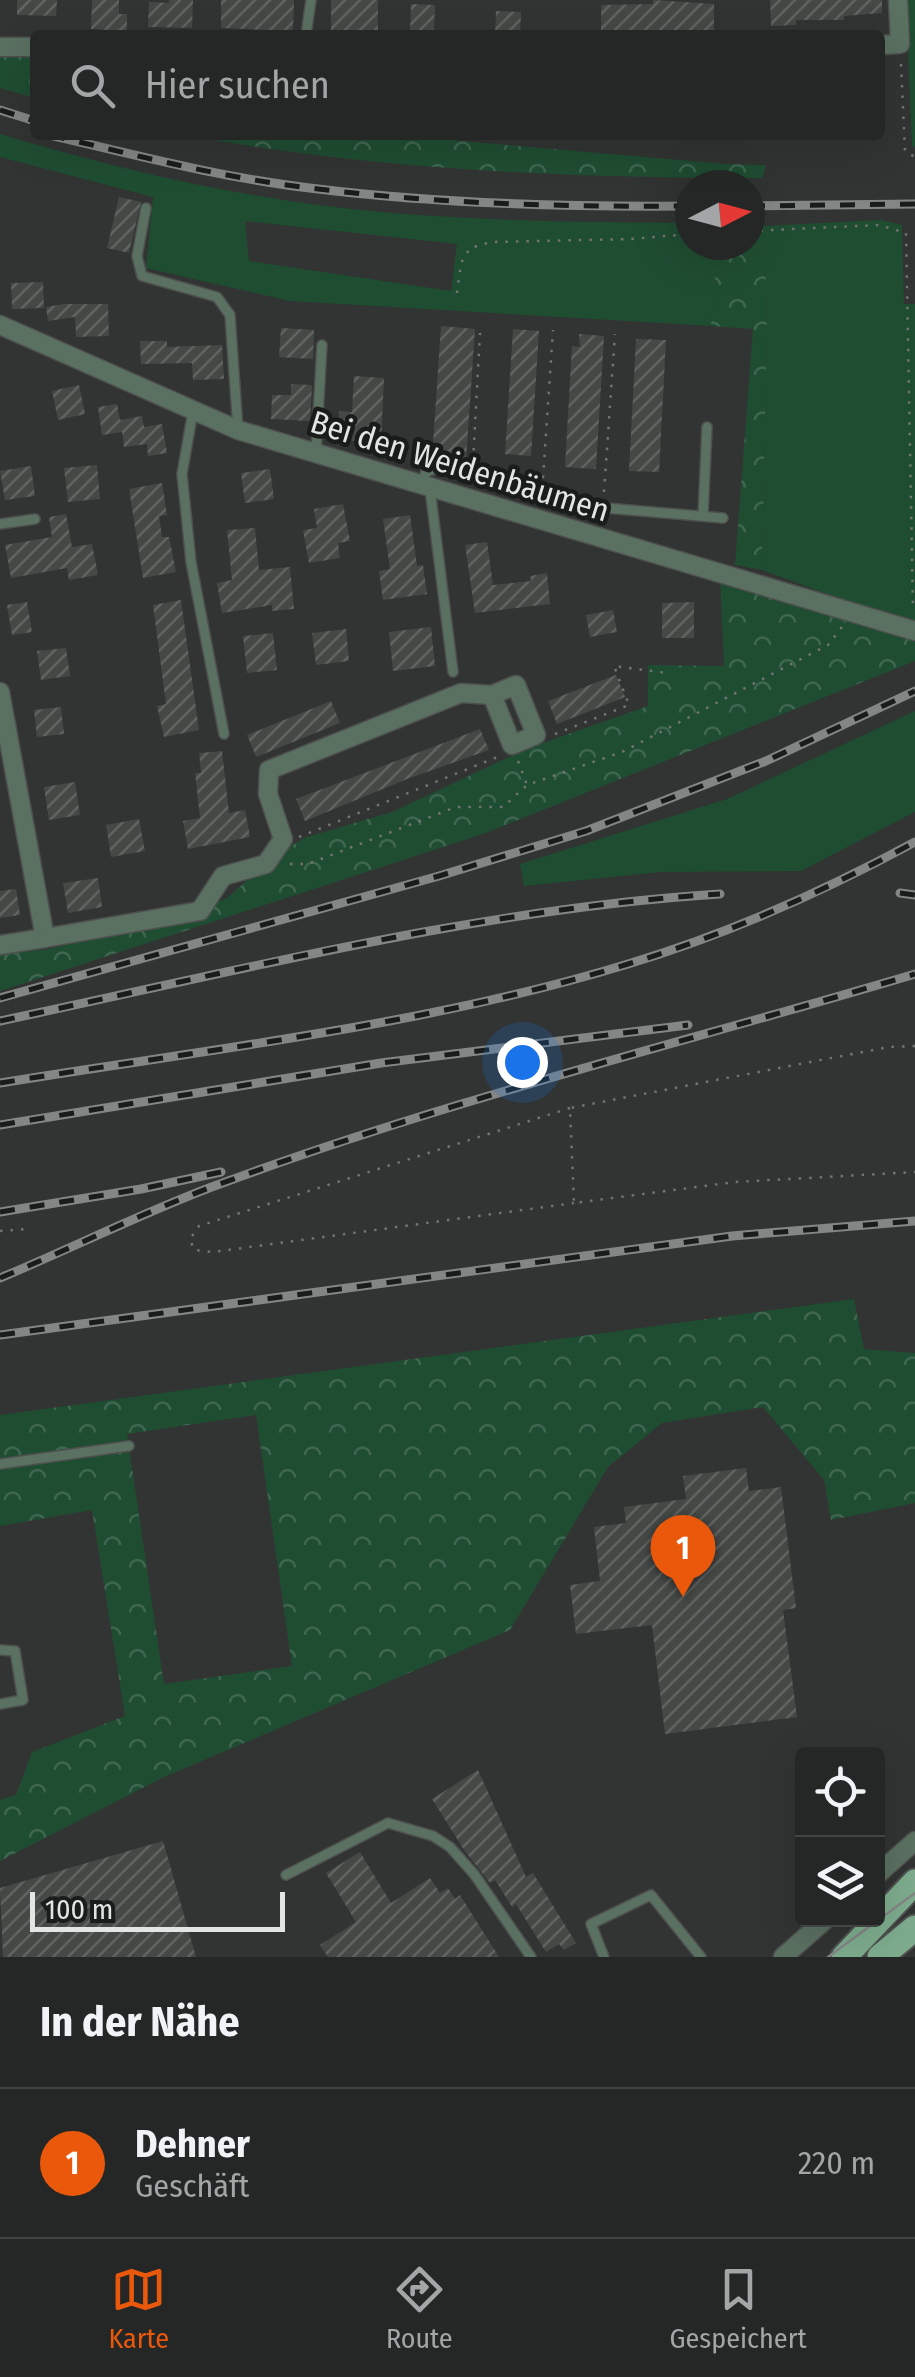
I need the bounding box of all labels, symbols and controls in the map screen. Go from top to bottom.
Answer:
search box [30,30,885,140]
icon: search [65,58,120,113]
text: Hier suchen [145,62,330,108]
north arrow [675,170,765,260]
street label: Bei den Weidenbäumen [306,403,614,529]
your location [497,1037,548,1088]
pin: 1 [650,1514,716,1597]
map controls [795,1747,885,1927]
button: locate [795,1747,885,1837]
button: layers [795,1837,885,1927]
scale bar [30,1887,285,1932]
text: 100 m [45,1893,113,1926]
text: In der Nähe [40,1997,240,2047]
text: Dehner [135,2121,250,2167]
text: 1 [66,2144,79,2182]
text: 220 m [798,2144,875,2182]
text: Geschäft [135,2167,249,2205]
tab: Karte [108,2262,169,2355]
tab: Route [386,2262,453,2355]
tab: Gespeichert [669,2262,807,2355]

